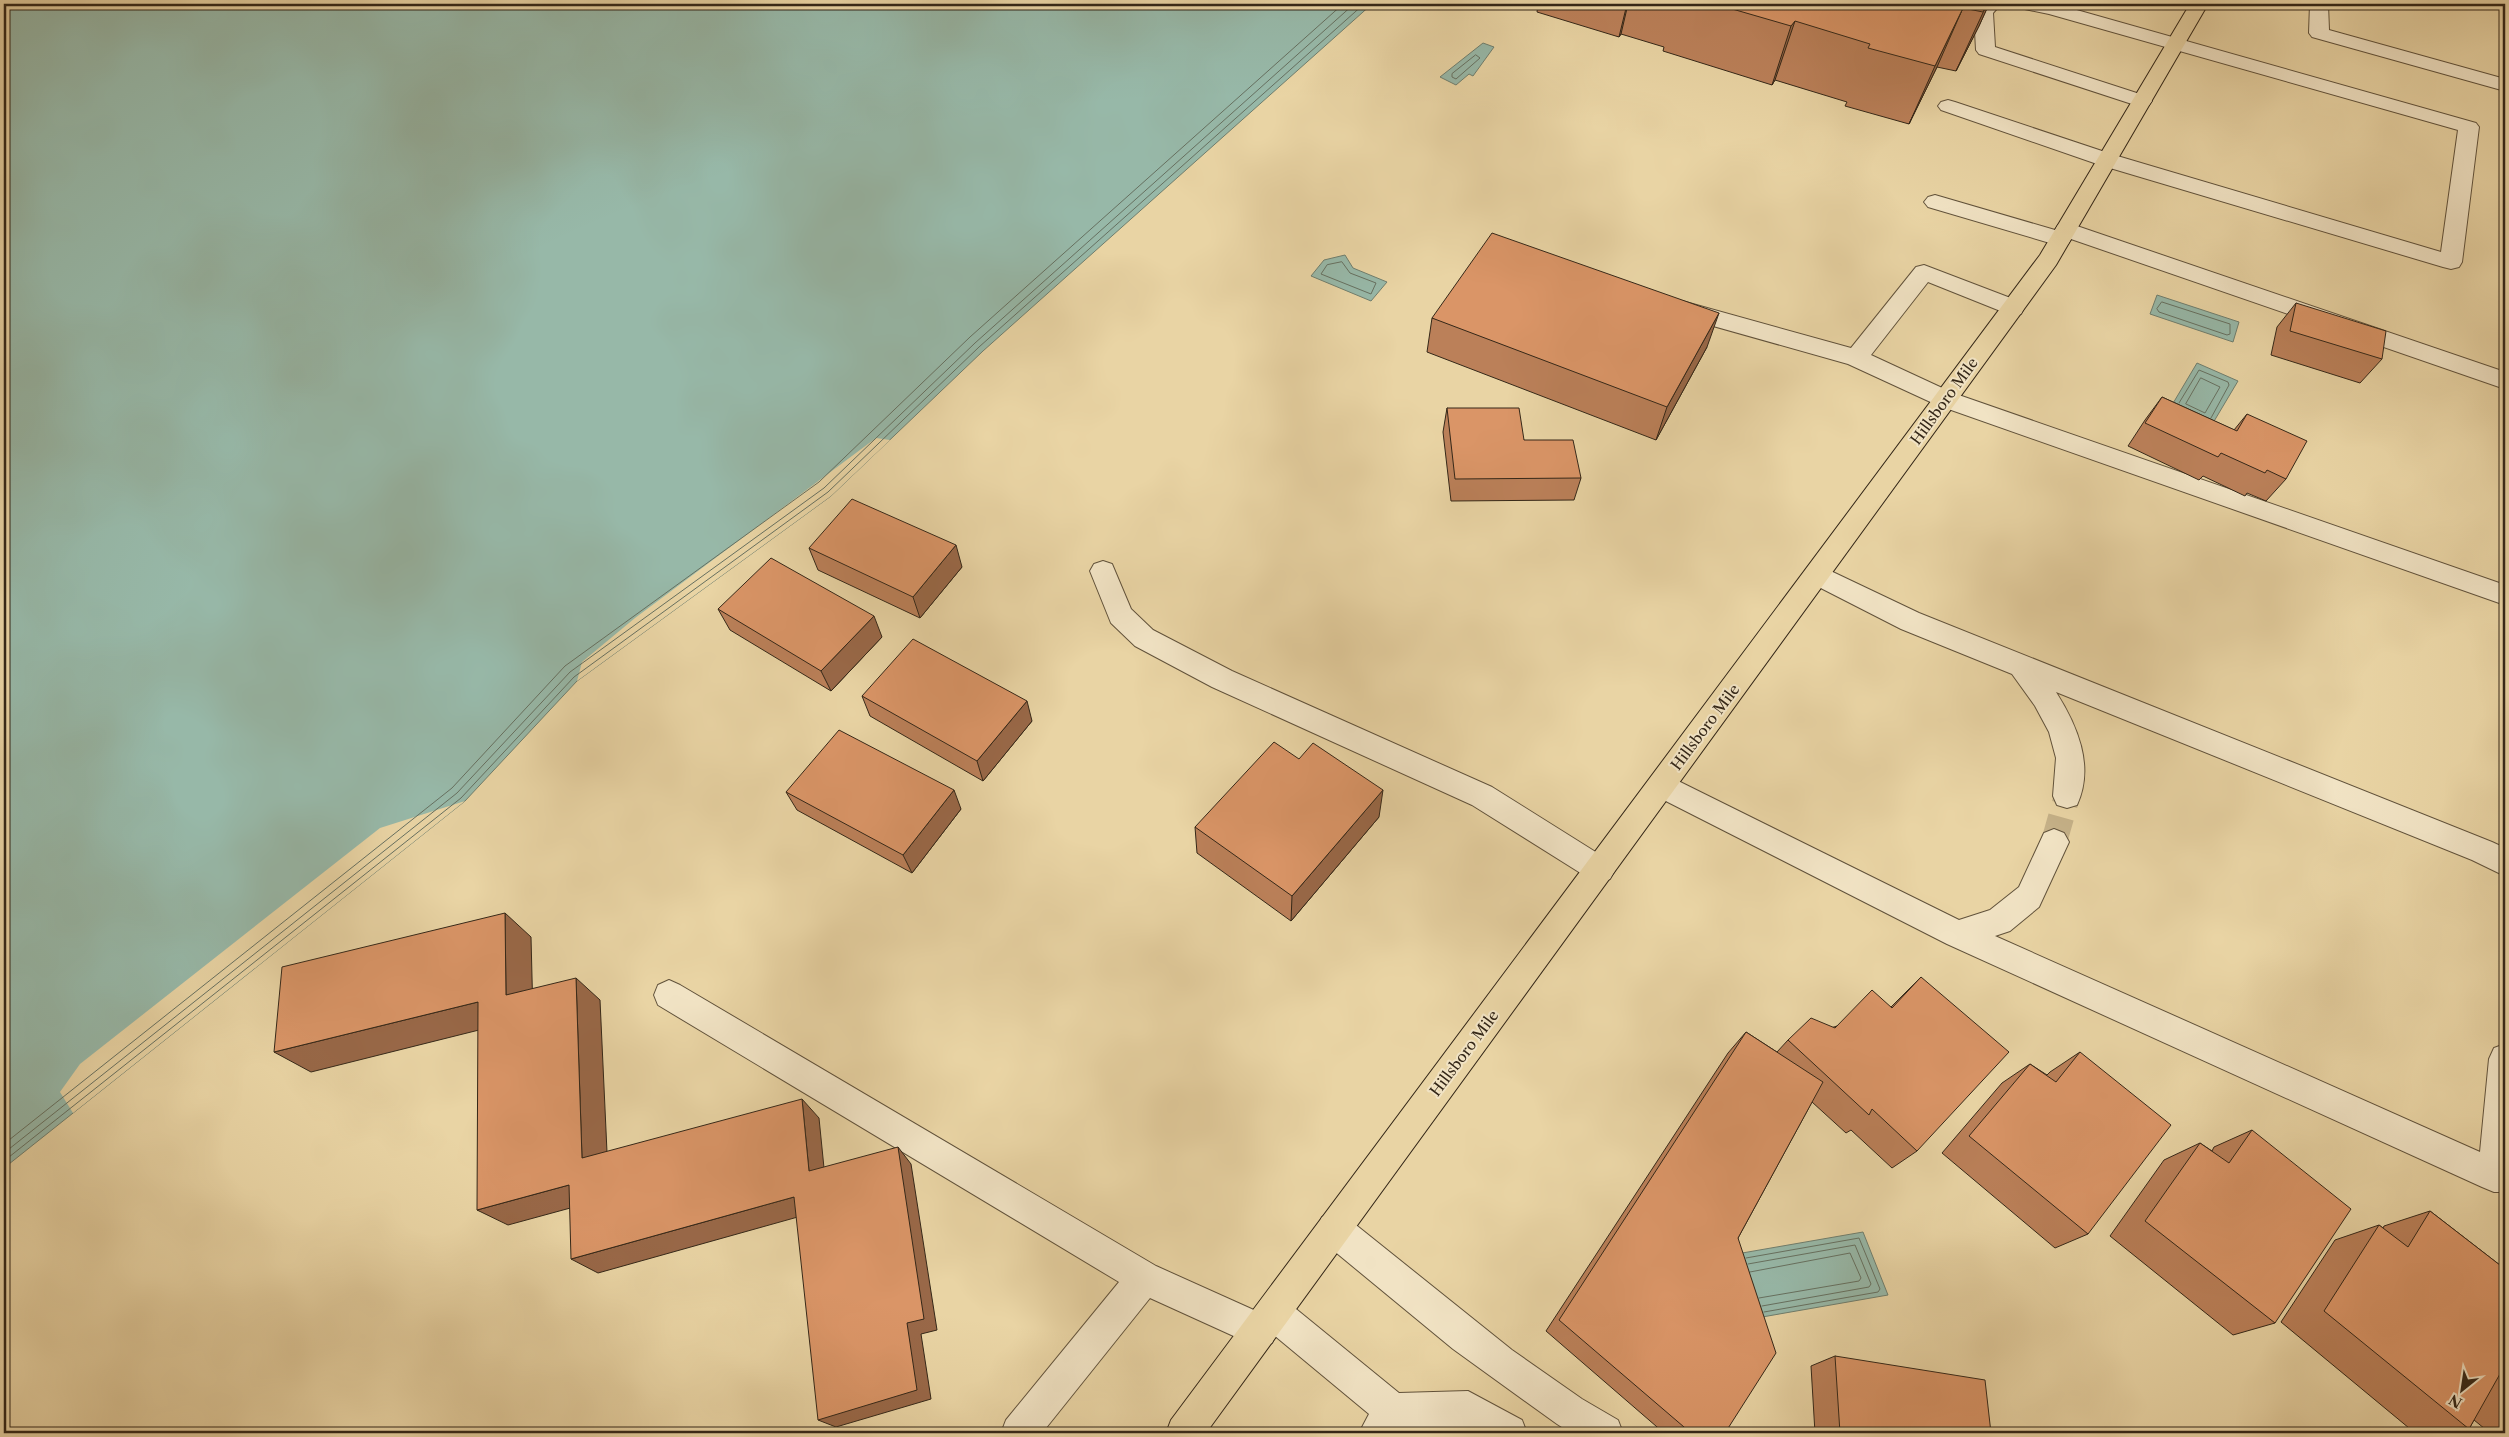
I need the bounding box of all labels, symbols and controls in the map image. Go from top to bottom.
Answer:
street label: Hillsboro Mile [1906,354,1982,448]
street label: Hillsboro Mile [1666,680,1744,774]
street label: Hillsboro Mile [1425,1006,1503,1100]
north arrow [2436,1364,2486,1414]
text: N [2446,1390,2465,1412]

